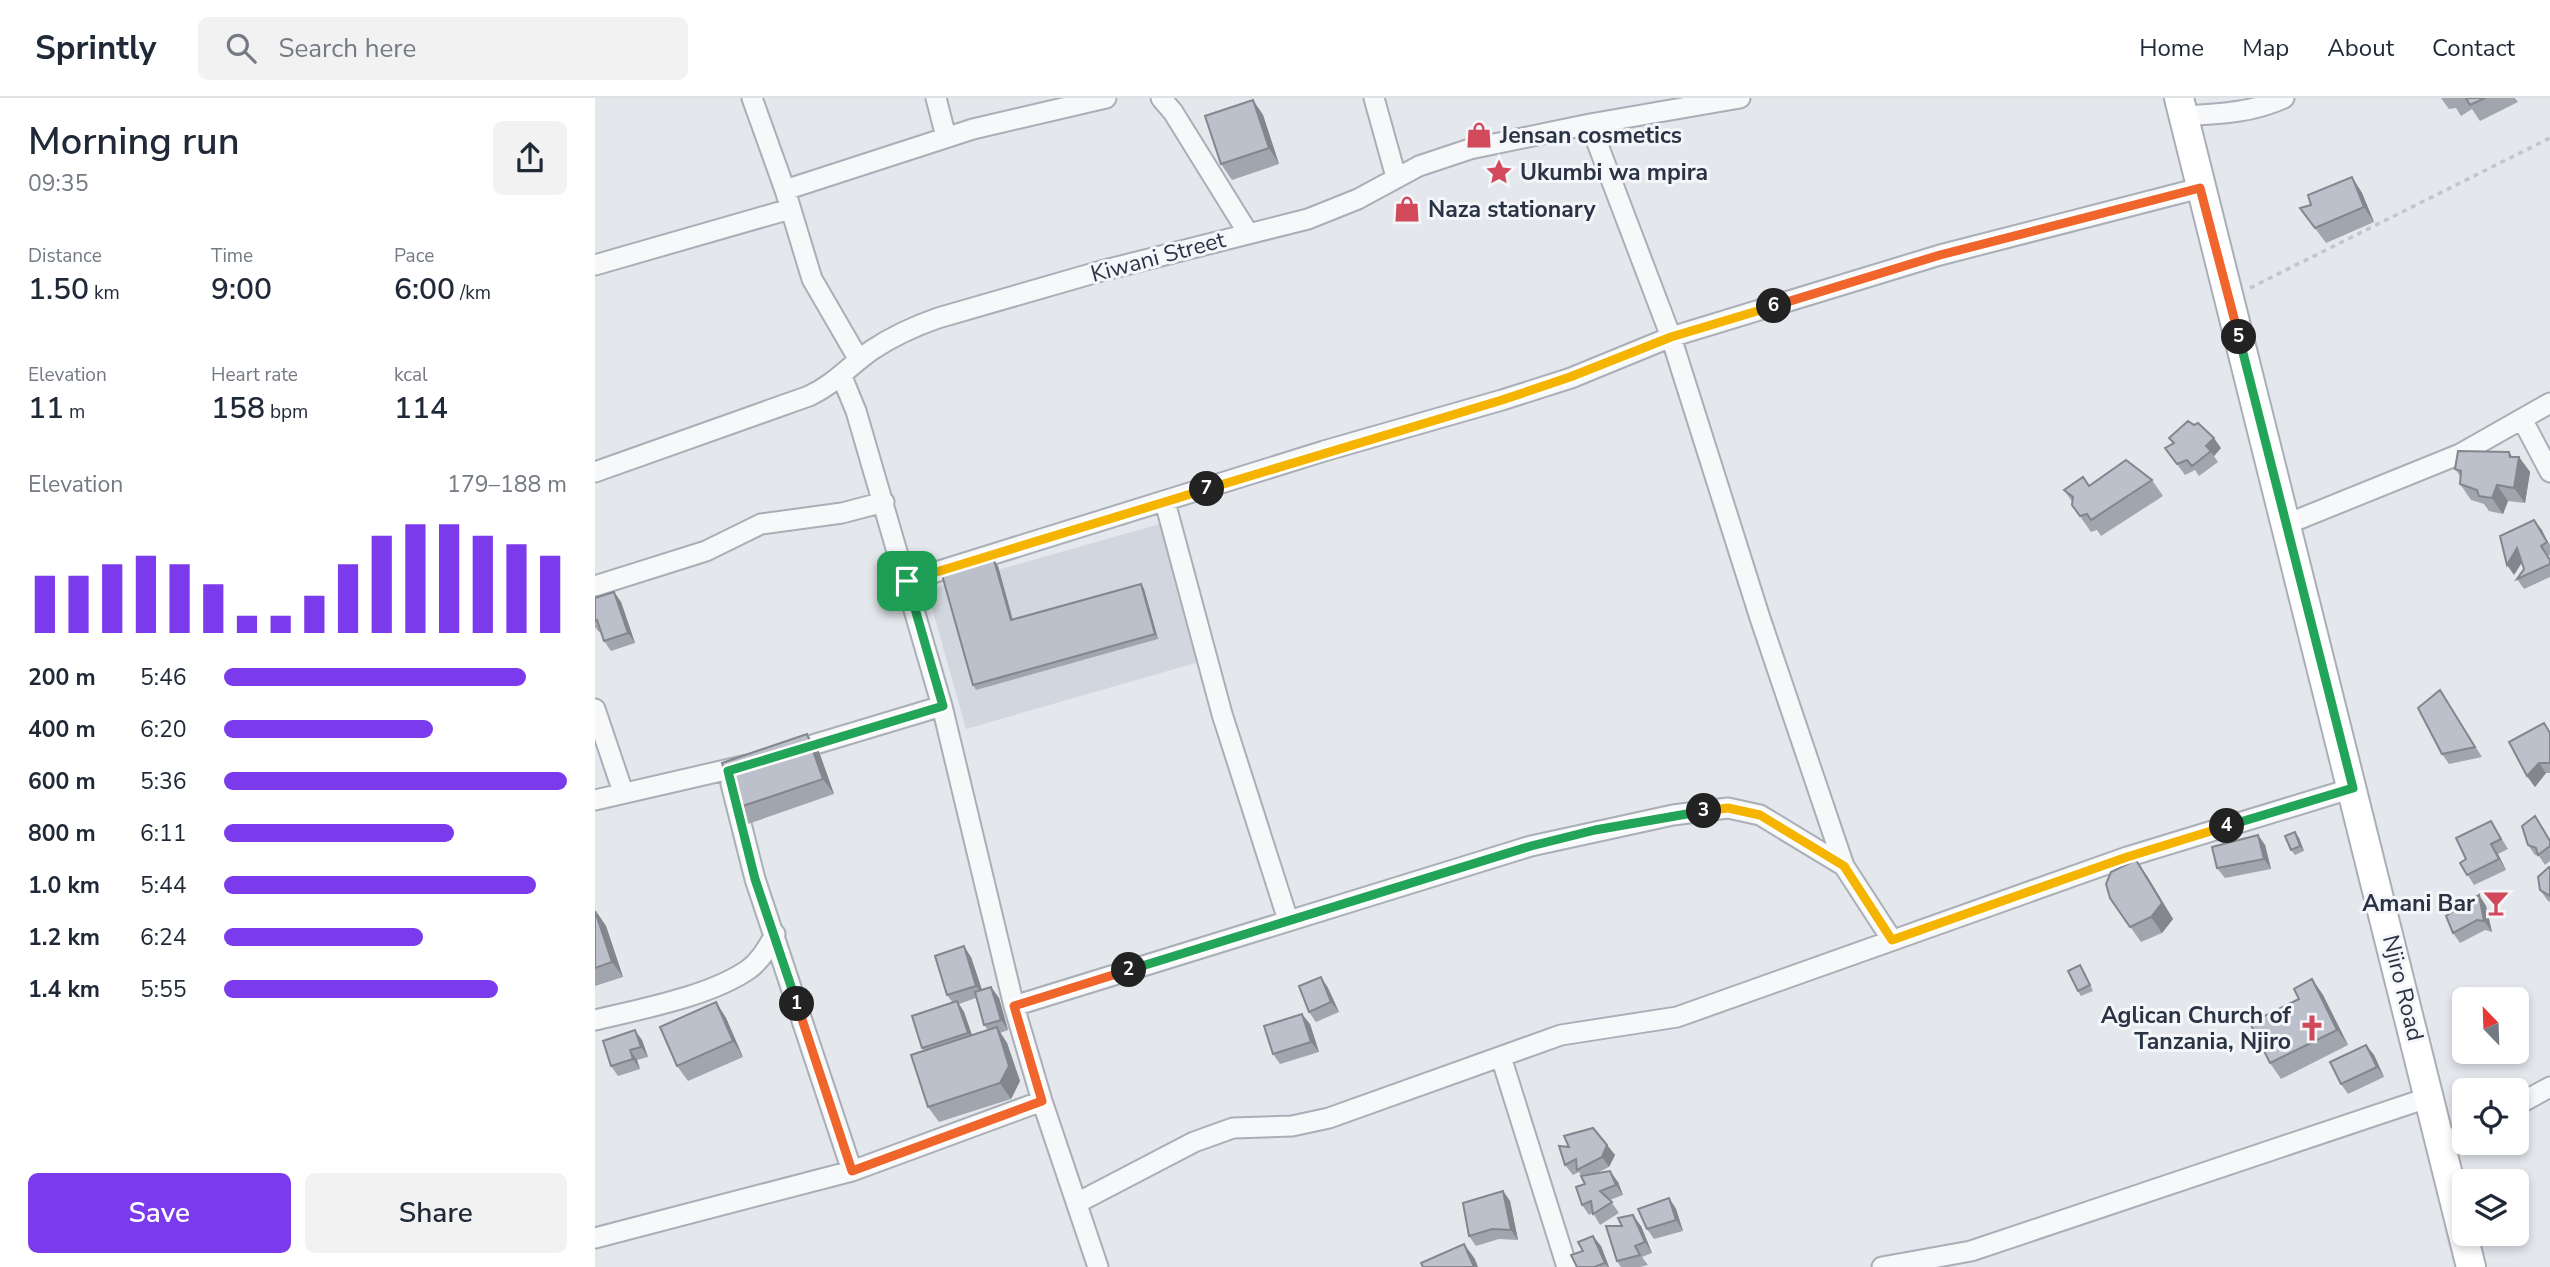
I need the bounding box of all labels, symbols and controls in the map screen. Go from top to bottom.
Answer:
search box [198,17,688,80]
text: Sprintly [35,26,156,71]
icon: search [222,29,260,67]
text: Search here [278,31,416,66]
text: Home [2139,32,2204,64]
text: Map [2242,32,2289,64]
text: About [2327,32,2394,64]
text: Contact [2432,32,2515,64]
text: Morning run [28,116,240,167]
shop icon: Jensan cosmetics [1464,120,1494,150]
place label: Jensan cosmetics [1499,120,1682,151]
button: share [493,121,567,195]
place icon: Ukumbi wa mpira [1484,157,1514,187]
place label: Ukumbi wa mpira [1520,157,1708,188]
text: 09:35 [28,168,88,199]
shop icon: Naza stationary [1392,194,1422,224]
place label: Naza stationary [1428,194,1597,225]
street label: Kiwani Street [1087,224,1230,290]
text: Distance [28,243,102,269]
text: Time [211,243,253,269]
text: Pace [394,243,434,269]
text: 1.50 [28,269,89,310]
text: 9:00 [211,269,272,310]
text: 6:00 [394,269,455,310]
text: km [89,280,120,306]
text: /km [455,280,491,306]
pin: 6 [1757,288,1791,324]
text: 6 [1768,292,1779,318]
pin: 5 [2221,320,2257,354]
text: 5 [2233,323,2244,349]
text: Elevation [28,362,107,388]
text: Heart rate [211,362,298,388]
text: kcal [394,362,428,388]
text: 11 [28,388,64,429]
text: 158 [211,388,265,429]
text: 114 [394,388,448,429]
text: m [64,399,85,425]
text: bpm [265,399,308,425]
text: Elevation [28,469,123,500]
text: 179–188 m [447,469,567,500]
pin: 7 [1189,472,1225,506]
text: 7 [1201,475,1212,501]
pin [877,551,937,611]
icon: arrive [888,562,926,600]
text: 200 m [28,662,96,693]
text: 5:46 [140,662,187,693]
text: 400 m [28,714,96,745]
text: 6:20 [140,714,187,745]
text: 600 m [28,766,96,797]
text: 5:36 [140,766,187,797]
pin: 3 [1687,794,1721,828]
text: 3 [1698,797,1709,823]
pin: 4 [2209,808,2245,844]
text: 4 [2221,812,2232,838]
text: 800 m [28,818,96,849]
text: 6:11 [140,818,187,849]
text: 1.0 km [28,870,100,901]
text: 5:44 [140,870,187,901]
place label: Amani Bar [2362,888,2475,919]
bar icon: Amani Bar [2481,888,2511,918]
text: 1.2 km [28,922,100,953]
text: 6:24 [140,922,187,953]
street label: Njiro Road [2375,932,2431,1044]
pin: 2 [1111,952,1147,988]
text: 2 [1123,956,1134,982]
text: 1.4 km [28,974,100,1005]
text: 5:55 [140,974,187,1005]
pin: 1 [779,986,815,1021]
north arrow [2452,987,2529,1064]
map controls [2452,987,2529,1246]
text: 1 [791,990,802,1016]
place label: Aglican Church of Tanzania, Njiro [2101,1000,2292,1057]
church icon: Aglican Church of Tanzania, Njiro [2297,1013,2327,1043]
button: locate [2452,1078,2529,1155]
button: layers [2452,1169,2529,1246]
button: Save [28,1173,291,1253]
button: Share [305,1173,567,1253]

